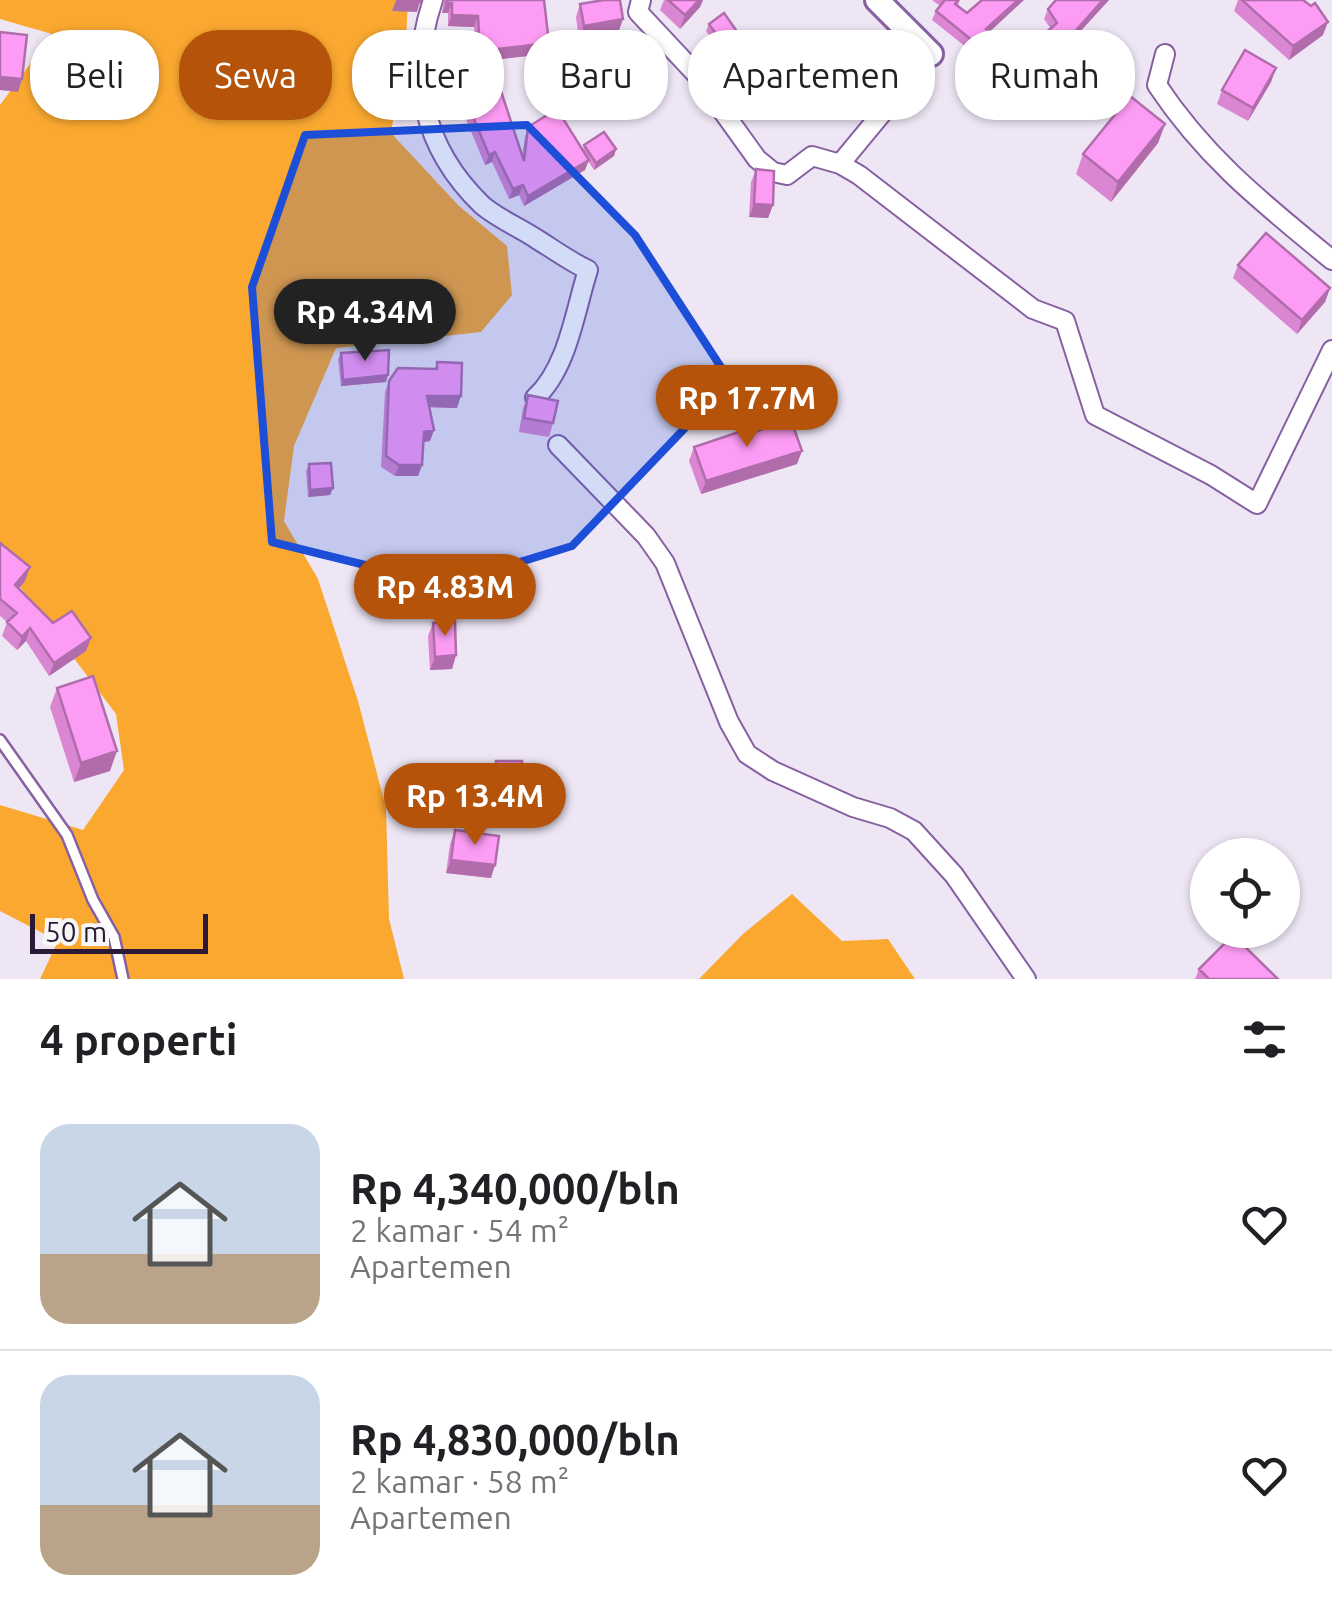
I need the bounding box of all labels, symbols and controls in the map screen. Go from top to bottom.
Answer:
chip: Beli [30,30,159,120]
chip: Sewa [179,30,332,120]
chip: Filter [352,30,504,120]
chip: Baru [524,30,668,120]
chip: Apartemen [688,30,935,120]
chip: Rumah [955,30,1135,120]
pin: Rp 4.34M [262,279,468,364]
text: Rp 4.34M [296,293,434,329]
pin: Rp 17.7M [644,365,850,450]
text: Rp 17.7M [678,379,816,415]
pin: Rp 4.83M [342,554,548,639]
text: Rp 4.83M [376,568,514,604]
pin: Rp 13.4M [372,763,578,848]
text: Rp 13.4M [406,777,544,813]
map controls [1190,838,1300,948]
button: locate [1190,838,1300,948]
scale bar [30,909,208,954]
text: 50 m [45,916,107,947]
icon: filters [1237,1012,1292,1067]
text: 4 properti [40,1016,237,1063]
icon: home [120,1164,240,1284]
text: Rp 4,340,000/bln [350,1165,680,1212]
icon: heart [1237,1197,1292,1252]
text: 2 kamar · 54 m² [350,1212,569,1248]
text: Apartemen [350,1248,512,1284]
icon: home [120,1415,240,1535]
text: Rp 4,830,000/bln [350,1416,680,1463]
icon: heart [1237,1448,1292,1503]
text: 2 kamar · 58 m² [350,1463,569,1499]
text: Apartemen [350,1499,512,1535]

